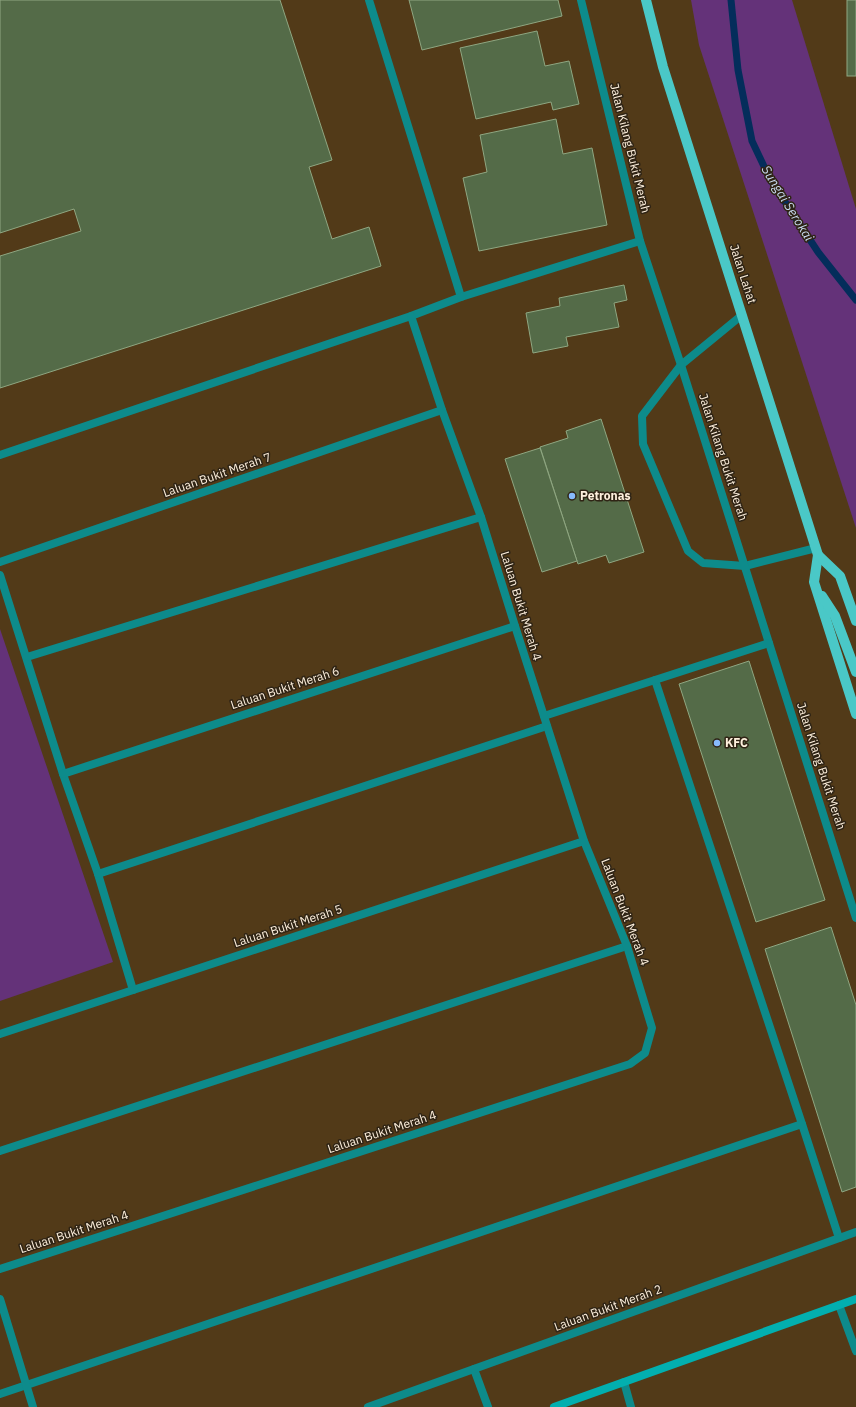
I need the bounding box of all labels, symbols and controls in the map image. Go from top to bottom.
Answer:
street label: Jalan Kilang Bukit Merah [607,82,654,214]
water label: Sungai Serokai [758,162,818,245]
street label: Jalan Lahat [727,242,760,306]
street label: Jalan Kilang Bukit Merah [696,391,751,522]
street label: Laluan Bukit Merah 7 [161,449,273,500]
place label: Petronas [580,488,631,503]
marker: Petronas [567,491,577,501]
street label: Laluan Bukit Merah 4 [498,549,545,662]
street label: Laluan Bukit Merah 6 [229,663,341,712]
street label: Jalan Kilang Bukit Merah [794,700,849,831]
place label: KFC [725,735,748,750]
marker: KFC [712,738,722,748]
street label: Laluan Bukit Merah 4 [598,856,653,967]
street label: Laluan Bukit Merah 5 [232,901,344,950]
street label: Laluan Bukit Merah 4 [326,1107,438,1156]
street label: Laluan Bukit Merah 4 [18,1207,130,1256]
street label: Laluan Bukit Merah 2 [552,1281,664,1334]

